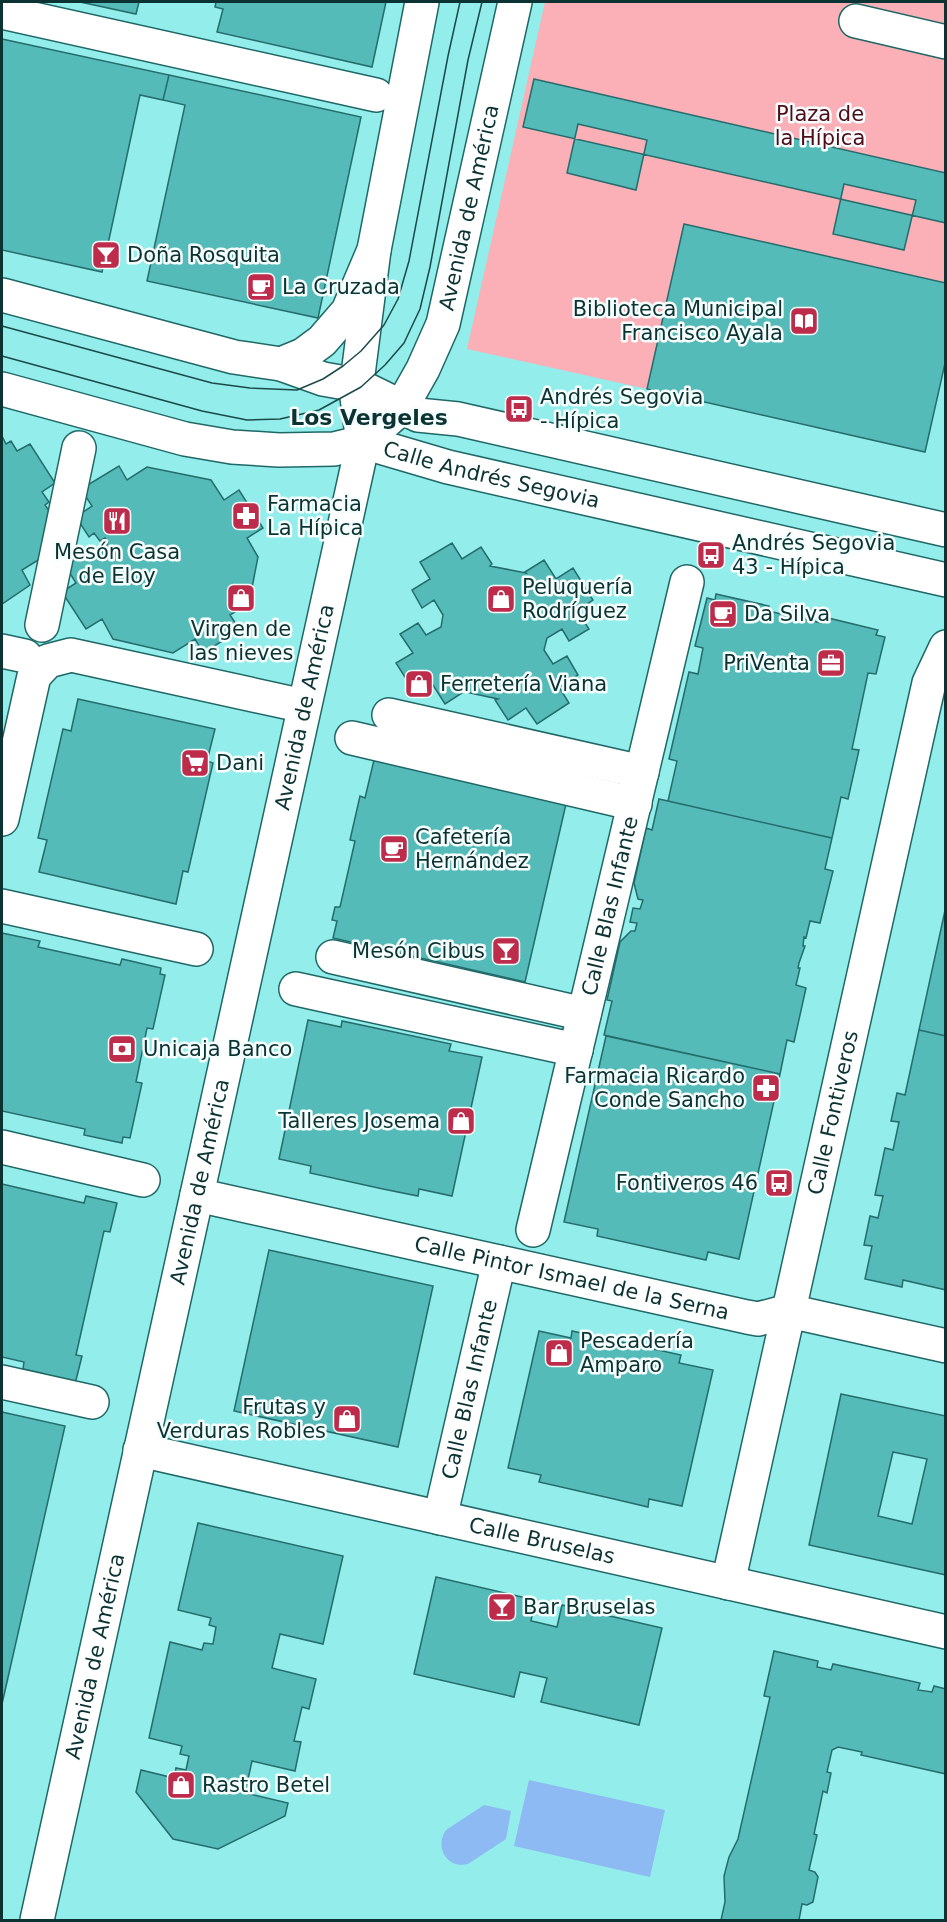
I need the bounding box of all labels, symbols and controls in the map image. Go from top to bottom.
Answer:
street label: Avenida de América [434,102,504,313]
park label: Plaza de la Hípica [775,102,865,150]
bar icon: Doña Rosquita [90,239,122,271]
place label: Doña Rosquita [127,243,280,267]
cafe icon: La Cruzada [245,271,277,303]
place label: La Cruzada [282,275,400,299]
place label: Biblioteca Municipal Francisco Ayala [573,297,783,345]
library icon: Biblioteca Municipal Francisco Ayala [788,305,820,337]
place label: Andrés Segovia - Hípica [540,385,703,433]
bus stop icon: Andrés Segovia - Hípica [503,393,535,425]
district label: Los Vergeles [290,405,448,430]
street label: Calle Andrés Segovia [380,437,602,513]
place label: Farmacia La Hípica [267,492,363,540]
pharmacy icon: Farmacia La Hípica [230,500,262,532]
restaurant icon: Mesón Casa de Eloy [101,505,133,537]
place label: Andrés Segovia 43 - Hípica [732,531,895,579]
bus stop icon: Andrés Segovia 43 - Hípica [695,539,727,571]
place label: Mesón Casa de Eloy [54,540,180,588]
place label: Peluquería Rodríguez [522,575,633,623]
shop icon: Virgen de las nieves [225,582,257,614]
shop icon: Peluquería Rodríguez [485,583,517,615]
cafe icon: Da Silva [707,598,739,630]
street label: Avenida de América [270,602,339,812]
place label: Da Silva [744,602,830,626]
place label: Virgen de las nieves [189,617,293,665]
office icon: PriVenta [815,647,847,679]
place label: PriVenta [723,651,810,675]
shop icon: Ferretería Viana [403,668,435,700]
place label: Ferretería Viana [440,672,607,696]
supermarket icon: Dani [179,747,211,779]
place label: Dani [216,751,264,775]
street label: Calle Blas Infante [577,814,643,998]
place label: Cafetería Hernández [415,825,529,873]
cafe icon: Cafetería Hernández [378,833,410,865]
bar icon: Mesón Cibus [490,935,522,967]
place label: Mesón Cibus [352,939,485,963]
street label: Calle Fontiveros [803,1028,863,1197]
bank icon: Unicaja Banco [106,1033,138,1065]
place label: Unicaja Banco [143,1037,292,1061]
place label: Farmacia Ricardo Conde Sancho [564,1064,745,1112]
pharmacy icon: Farmacia Ricardo Conde Sancho [750,1072,782,1104]
street label: Avenida de América [165,1077,234,1287]
shop icon: Talleres Josema [445,1105,477,1137]
place label: Talleres Josema [277,1109,440,1133]
bus stop icon: Fontiveros 46 [763,1167,795,1199]
place label: Fontiveros 46 [616,1171,758,1195]
street label: Calle Pintor Ismael de la Serna [412,1232,731,1325]
street label: Calle Blas Infante [437,1297,502,1482]
place label: Pescadería Amparo [580,1329,694,1377]
shop icon: Pescadería Amparo [543,1337,575,1369]
place label: Frutas y Verduras Robles [157,1395,326,1443]
shop icon: Frutas y Verduras Robles [331,1403,363,1435]
street label: Calle Bruselas [467,1513,617,1569]
street label: Avenida de América [61,1551,130,1762]
bar icon: Bar Bruselas [486,1591,518,1623]
place label: Bar Bruselas [523,1595,655,1619]
shop icon: Rastro Betel [165,1769,197,1801]
place label: Rastro Betel [202,1773,330,1797]

